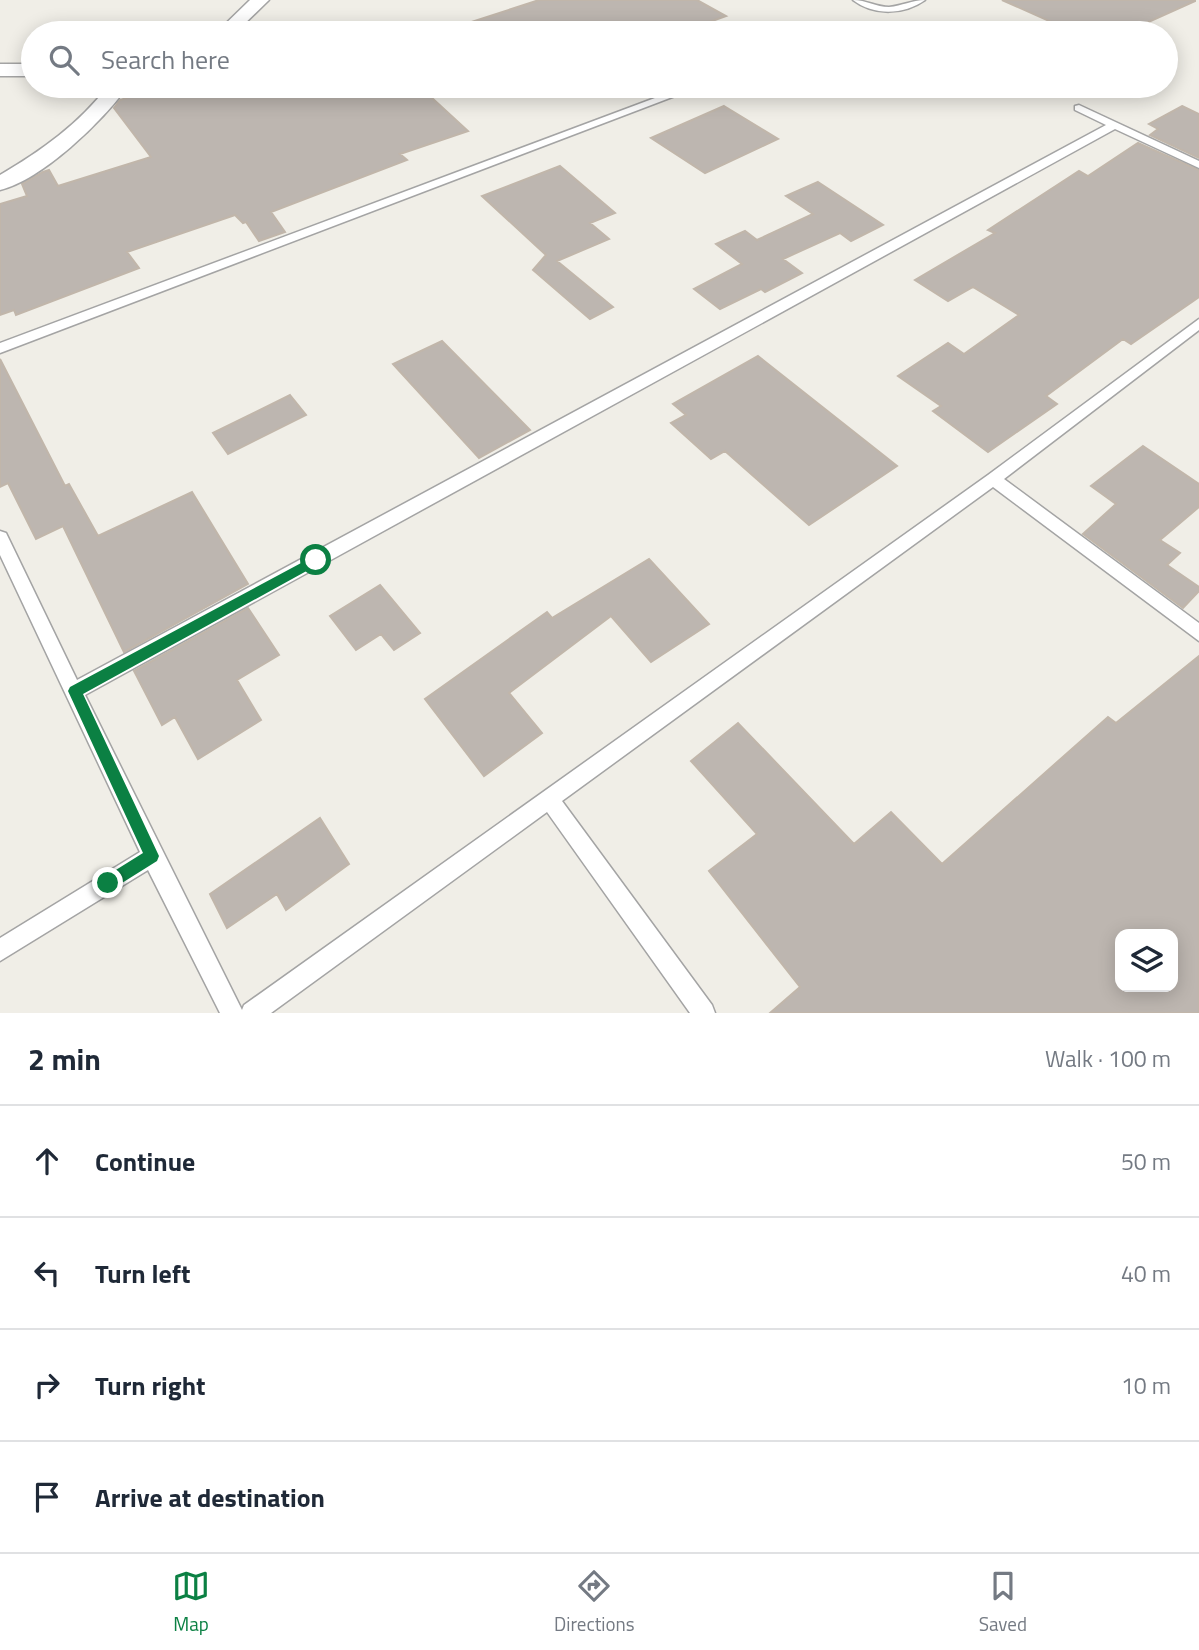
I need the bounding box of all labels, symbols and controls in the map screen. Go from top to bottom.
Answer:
search box [21,21,1178,98]
text: Search here [101,40,230,79]
icon: search [45,41,83,79]
route start [300,544,331,575]
route end [92,867,123,898]
map controls [1115,929,1178,992]
button: layers [1115,929,1178,992]
text: 2 min [28,1036,101,1082]
text: Walk · 100 m [1045,1041,1171,1076]
icon: ahead [28,1142,66,1180]
text: Continue [95,1142,195,1181]
text: 50 m [1121,1144,1171,1179]
icon: left [28,1254,66,1292]
text: Turn left [95,1254,190,1293]
text: 40 m [1121,1256,1171,1291]
icon: right [28,1366,66,1404]
text: Turn right [95,1366,206,1405]
text: 10 m [1121,1368,1171,1403]
icon: arrive [28,1478,66,1516]
text: Arrive at destination [95,1478,325,1517]
tab: Map [172,1567,210,1638]
tab: Directions [554,1567,635,1638]
tab: Saved [979,1567,1027,1638]

